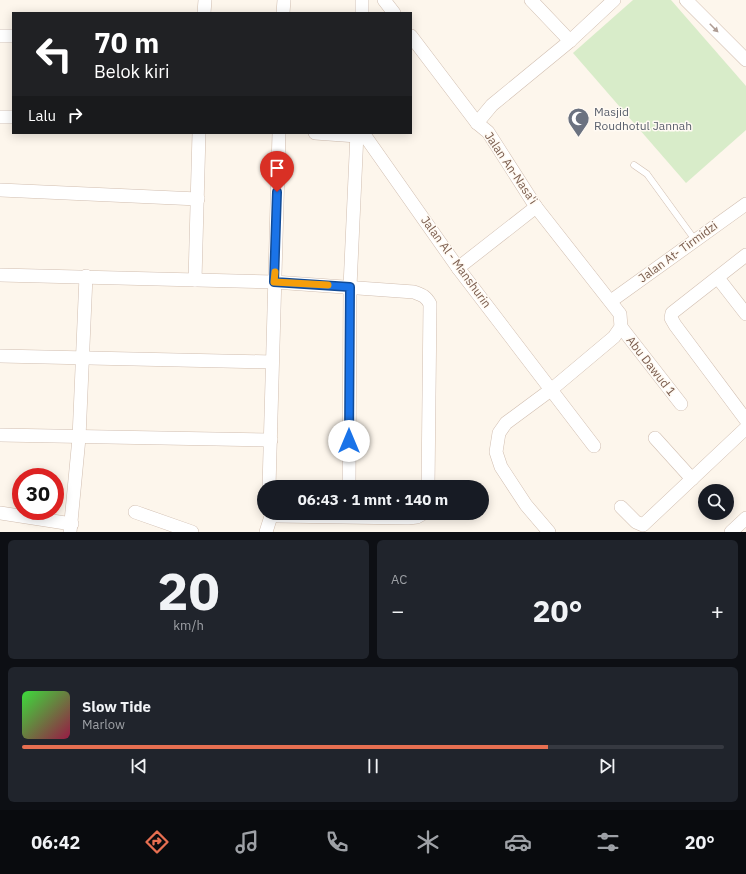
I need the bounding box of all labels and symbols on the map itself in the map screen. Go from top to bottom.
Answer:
one-way arrow [709,23,719,33]
place label: Masjid Roudhotul Jannah [594,104,692,133]
mosque icon: Masjid Roudhotul Jannah [565,106,591,139]
street label: Jalan An-Nasa'i [482,129,541,207]
pin [260,151,294,192]
street label: Jalan Al - Manshurin [418,213,495,311]
street label: Jalan At- Tirmidzi [635,218,720,285]
street label: Abu Dawud 1 [623,333,679,399]
position arrow [328,420,370,462]
speed limit sign: 30 [12,468,64,520]

